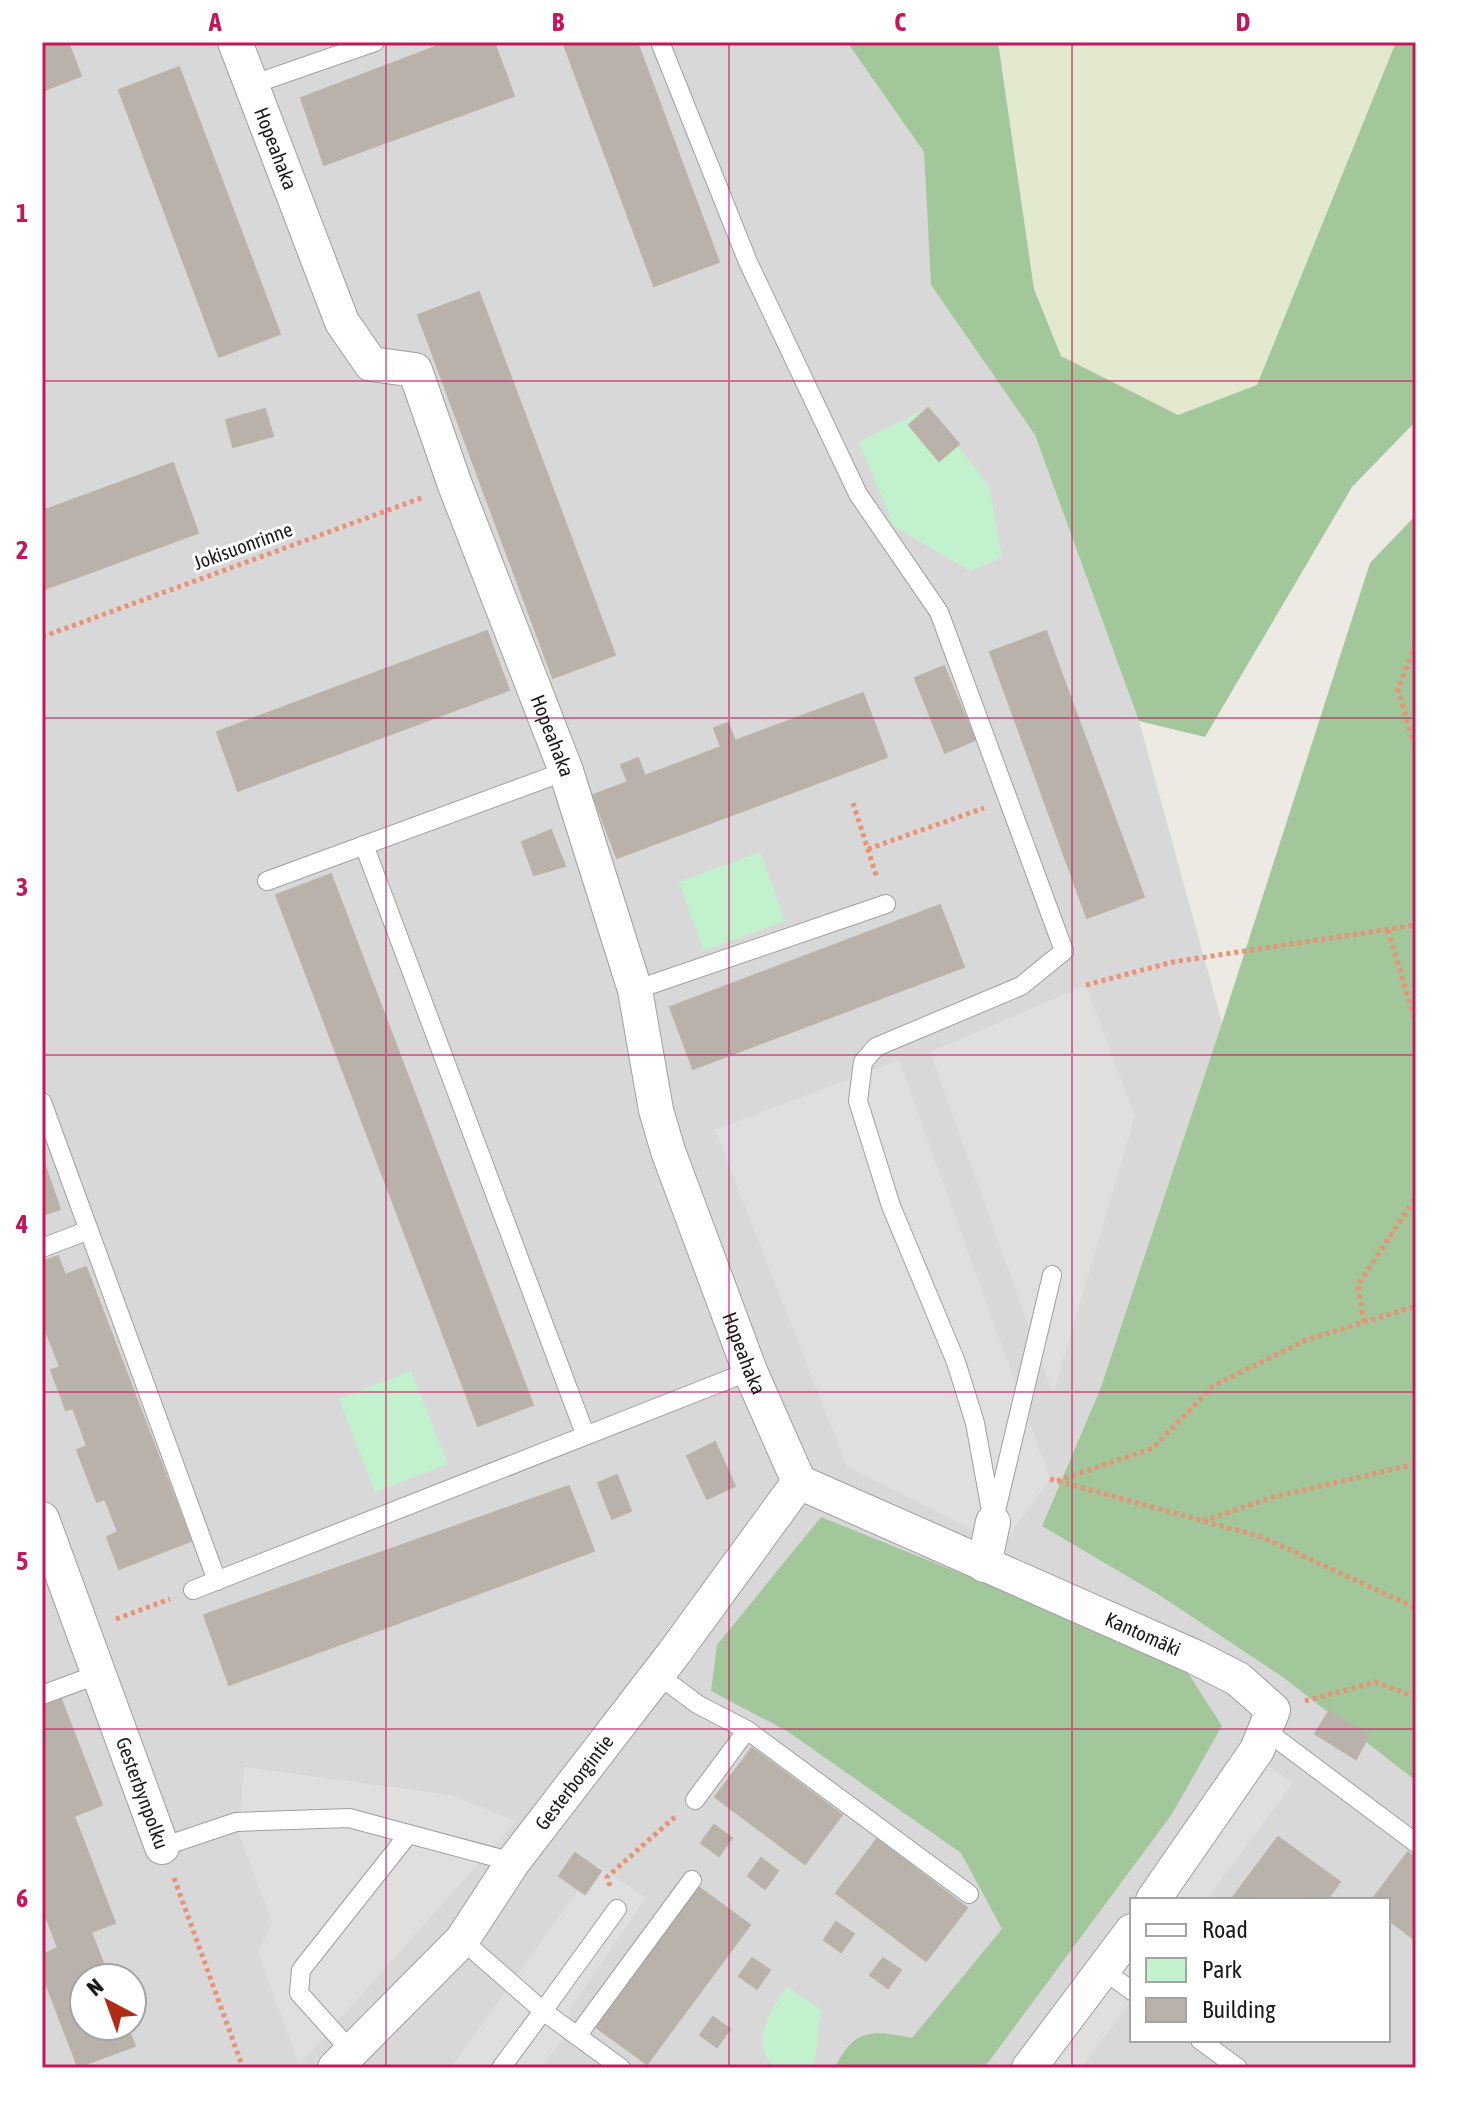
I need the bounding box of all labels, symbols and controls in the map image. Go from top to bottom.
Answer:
text: A [208,7,222,37]
text: B [552,7,565,37]
text: C [894,7,906,37]
text: D [1236,7,1250,37]
street label: Hopeahaka [250,104,302,193]
text: 1 [16,198,28,228]
street label: Jokisuonrinne [190,517,295,574]
text: 2 [16,535,28,565]
street label: Hopeahaka [527,691,579,779]
text: 3 [16,872,28,902]
text: 4 [15,1209,28,1239]
street label: Hopeahaka [718,1309,771,1398]
text: 5 [16,1546,28,1576]
street label: Kantomäki [1102,1607,1184,1660]
street label: Gesterborgintie [530,1730,618,1834]
street label: Gesterbynpolku [112,1734,174,1852]
text: 6 [16,1883,28,1913]
legend [1130,1898,1390,2042]
text: Road [1202,1916,1248,1943]
text: Park [1202,1956,1243,1983]
north arrow [68,1962,148,2042]
text: N [81,1973,108,2001]
text: Building [1202,1996,1276,2023]

